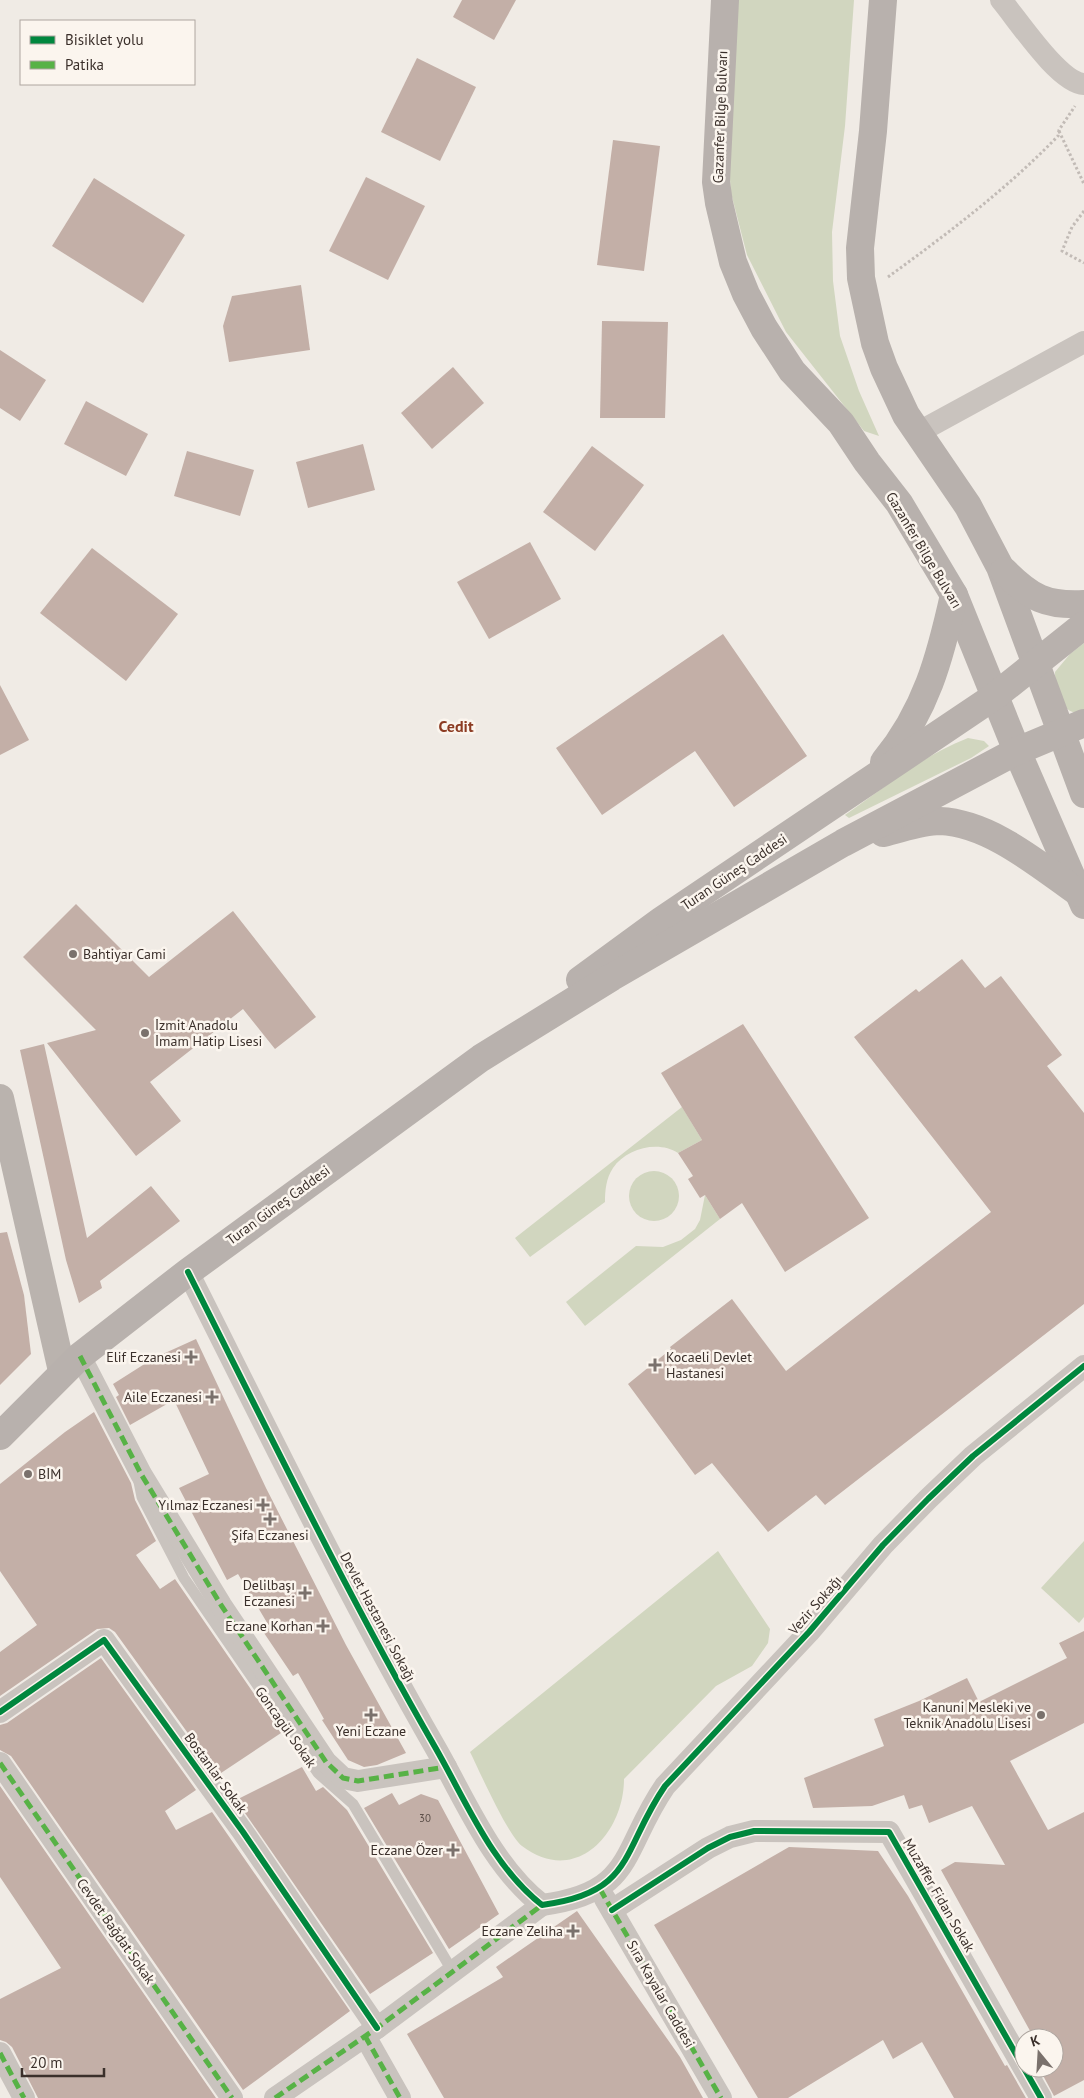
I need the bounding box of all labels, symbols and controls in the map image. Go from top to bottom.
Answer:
legend [20,20,195,85]
text: Bisiklet yolu [65,30,144,49]
street label: Gazanfer Bilge Bulvarı [709,50,731,184]
text: Patika [65,55,104,74]
street label: Gazanfer Bilge Bulvarı [882,488,966,612]
district label: Cedit [438,716,474,736]
street label: Turan Güneş Caddesi [678,830,790,914]
place label: Bahtiyar Cami [83,945,166,963]
marker: Bahtiyar Cami [67,948,79,960]
place label: İzmit Anadolu İmam Hatip Lisesi [155,1016,262,1050]
marker: İzmit Anadolu İmam Hatip Lisesi [139,1027,151,1039]
street label: Turan Güneş Caddesi [223,1161,333,1249]
place label: Elif Eczanesi [106,1348,181,1366]
place label: Kocaeli Devlet Hastanesi [666,1348,752,1382]
marker: Elif Eczanesi [185,1351,197,1363]
marker: Kocaeli Devlet Hastanesi [648,1358,662,1372]
place label: Aile Eczanesi [124,1388,202,1406]
marker: Aile Eczanesi [206,1391,218,1403]
place label: BİM [38,1465,61,1483]
marker: BİM [22,1468,34,1480]
place label: Yılmaz Eczanesi [158,1496,253,1514]
marker: Yılmaz Eczanesi [257,1499,269,1511]
marker: Şifa Eczanesi [264,1513,276,1525]
place label: Şifa Eczanesi [231,1526,309,1544]
street label: Devlet Hastanesi Sokağı [336,1549,420,1685]
street label: Vezir Sokağı [784,1572,846,1639]
place label: Delilbaşı Eczanesi [243,1576,295,1610]
marker: Delilbaşı Eczanesi [299,1587,311,1599]
place label: Eczane Korhan [225,1617,313,1635]
marker: Eczane Korhan [317,1620,329,1632]
street label: Goncagül Sokak [251,1683,321,1771]
place label: Kanuni Mesleki ve Teknik Anadolu Lisesi [903,1698,1031,1732]
marker: Yeni Eczane [365,1709,377,1721]
marker: Kanuni Mesleki ve Teknik Anadolu Lisesi [1035,1709,1047,1721]
place label: Yeni Eczane [336,1722,406,1740]
street label: Bostanlar Sokak [181,1729,252,1817]
house number: 30 [419,1811,431,1825]
street label: Muzaffer Fidan Sokak [899,1835,979,1955]
place label: Eczane Özer [371,1841,443,1859]
marker: Eczane Özer [447,1844,459,1856]
street label: Cevdet Bağdat Sokak [73,1875,159,1988]
place label: Eczane Zeliha [482,1922,563,1940]
marker: Eczane Zeliha [567,1925,579,1937]
street label: Sıra Kayalar Caddesi [623,1937,699,2051]
north arrow [1014,2028,1064,2078]
text: K [1028,2031,1042,2051]
scale bar [22,2046,105,2078]
text: 20 m [30,2053,63,2072]

